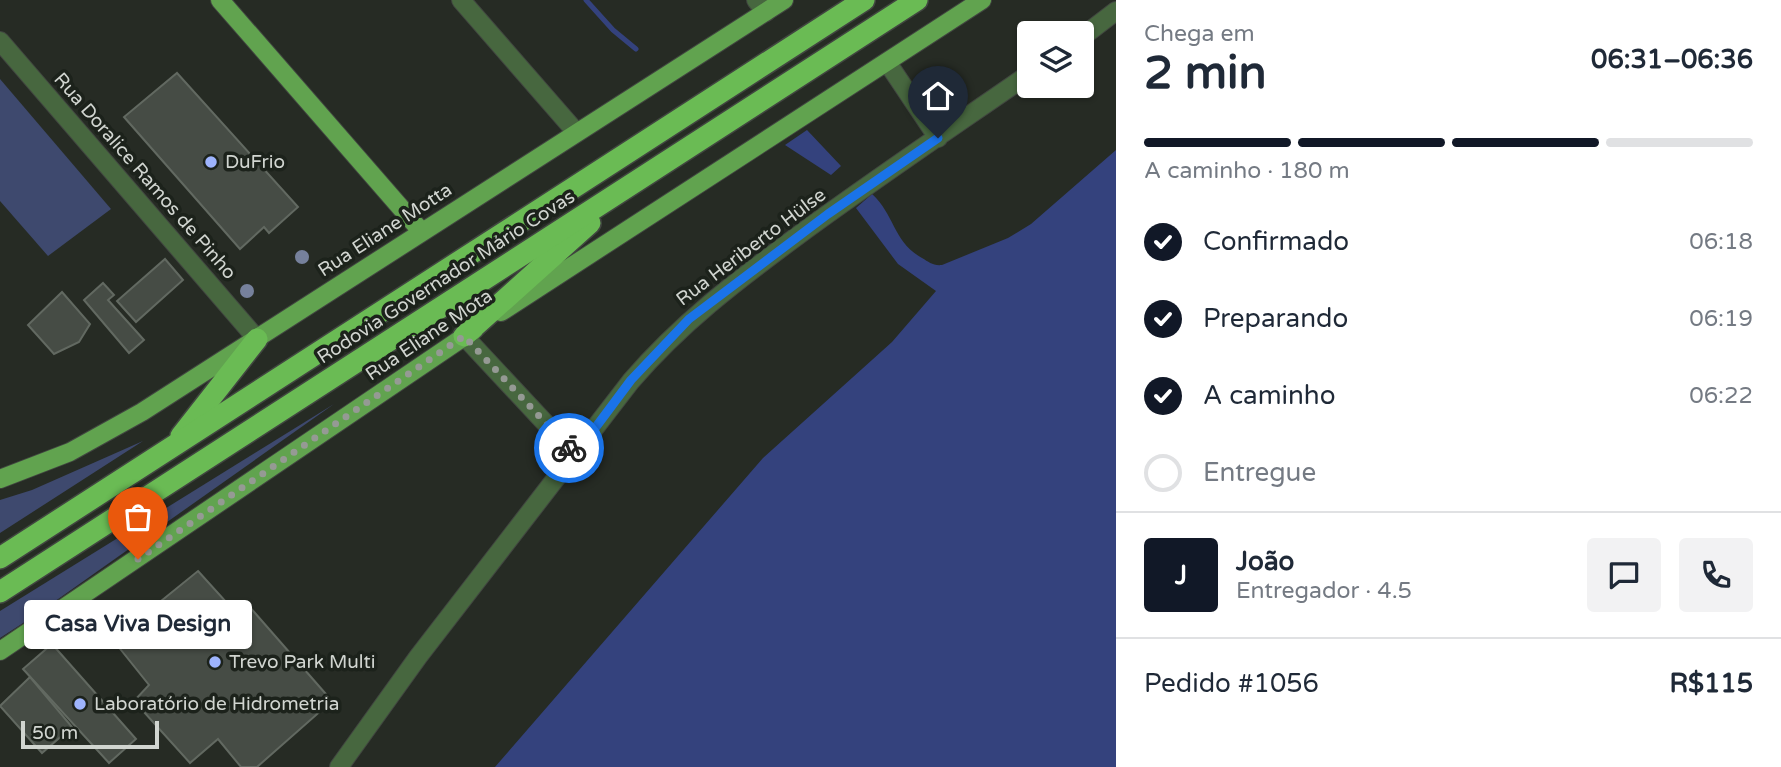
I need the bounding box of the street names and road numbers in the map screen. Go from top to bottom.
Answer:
street label: Rua Doralice Ramos de Pinho [49,68,241,284]
street label: Rua Eliane Motta [314,179,456,281]
street label: Rua Heriberto Hülse [672,184,830,310]
street label: Rodovia Governador Mário Covas [313,185,579,369]
street label: Rua Eliane Mota [362,285,496,385]

